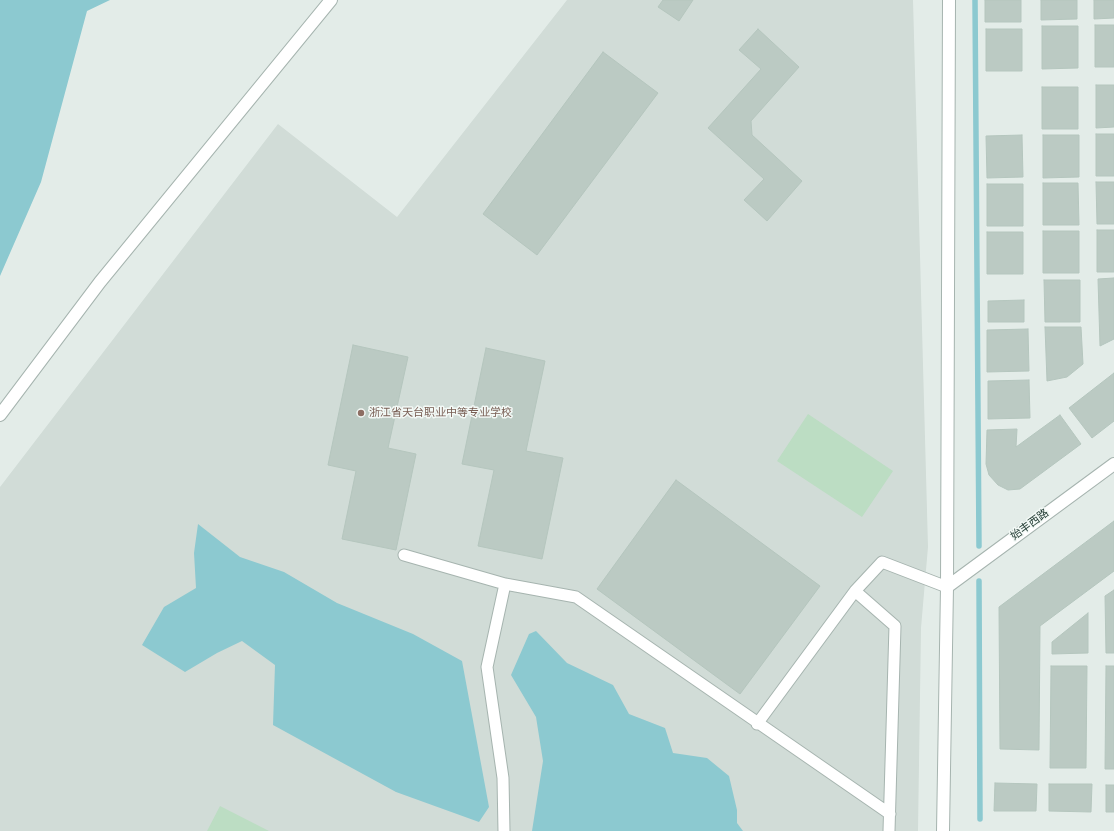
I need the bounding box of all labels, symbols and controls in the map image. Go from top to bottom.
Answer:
place label: 浙江省天台职业中等专业学校 [369,406,512,420]
marker: 浙江省天台职业中等专业学校 [356,408,366,418]
street label: 始丰西路 [1008,507,1052,543]

